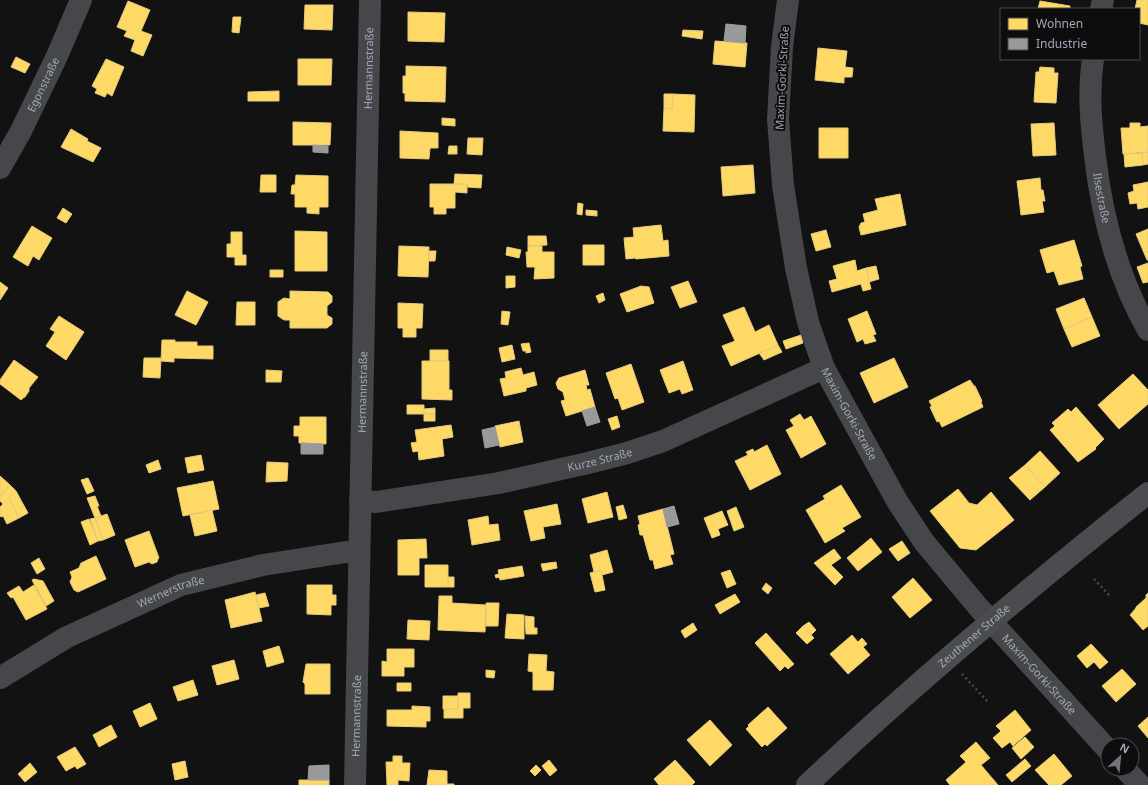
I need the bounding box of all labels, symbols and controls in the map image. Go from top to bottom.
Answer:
legend [1000,8,1140,60]
text: Wohnen [1036,15,1083,32]
street label: Maxim-Gorki-Straße [771,26,792,130]
street label: Hermannstraße [360,27,376,109]
text: Industrie [1036,35,1087,52]
street label: Egonstraße [23,54,62,114]
street label: Ilsestraße [1090,172,1114,225]
street label: Hermannstraße [354,351,370,433]
street label: Maxim-Gorki-Straße [818,364,881,463]
street label: Kurze Straße [566,444,634,474]
street label: Wernerstraße [134,572,206,611]
street label: Zeuthener Straße [934,600,1013,670]
street label: Maxim-Gorki-Straße [999,630,1080,717]
street label: Hermannstraße [348,675,364,757]
north arrow [1100,737,1140,777]
text: N [1117,739,1132,756]

